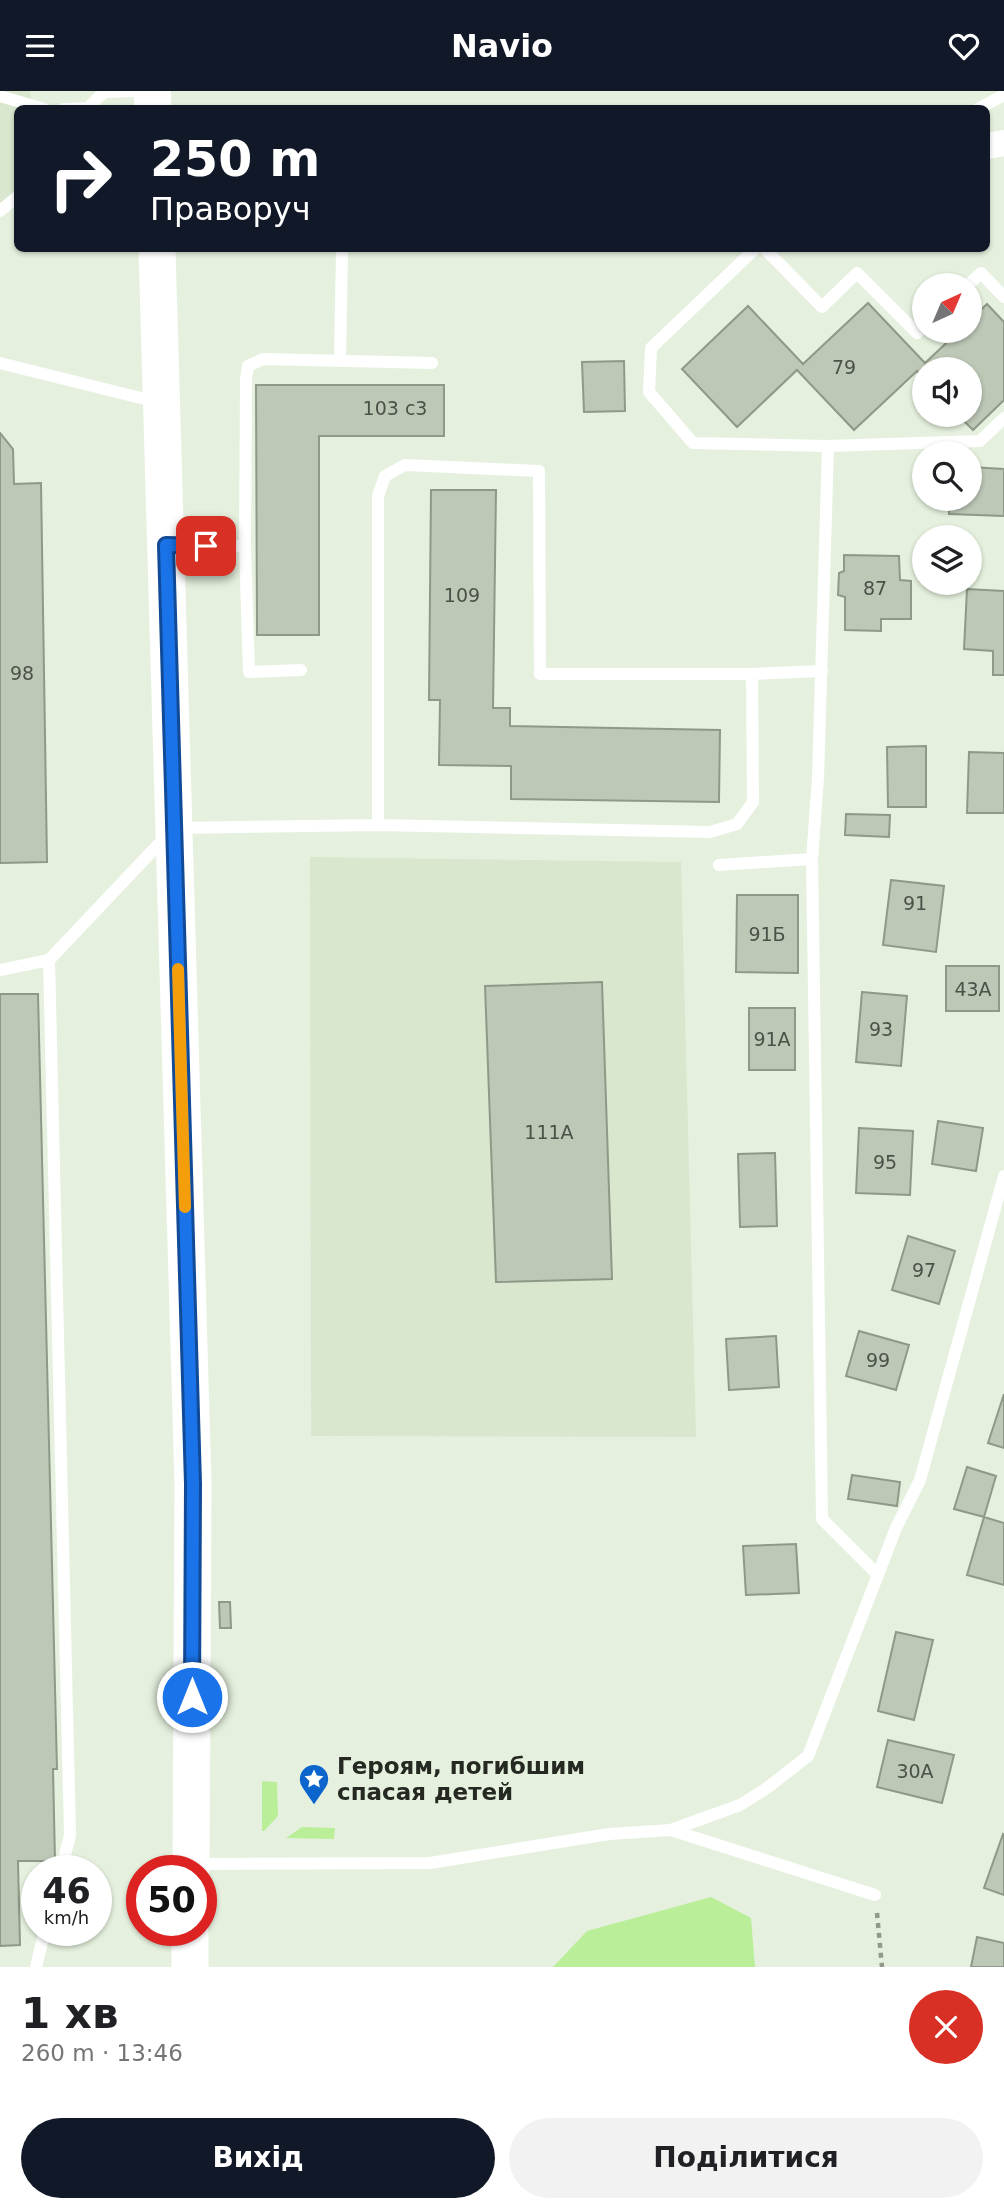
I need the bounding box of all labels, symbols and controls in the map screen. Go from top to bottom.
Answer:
icon: menu [21,27,59,65]
text: Navio [451,27,553,65]
icon: heart [945,27,983,65]
text: 250 m [150,131,320,188]
icon: right [35,133,126,224]
text: Праворуч [150,190,311,228]
north arrow [912,273,982,343]
map controls [912,273,982,595]
house number: 79 [832,356,856,378]
button: sound [912,357,982,427]
house number: 103 с3 [363,397,427,419]
button: search [912,441,982,511]
pin [176,516,236,576]
button: layers [912,525,982,595]
icon: arrive [187,527,225,565]
house number: 87 [863,577,887,599]
house number: 109 [444,584,480,606]
house number: 98 [10,662,34,684]
house number: 91 [903,892,927,914]
house number: 91Б [748,923,786,945]
house number: 43А [954,978,992,1000]
house number: 93 [869,1018,893,1040]
house number: 91А [753,1028,791,1050]
house number: 111А [524,1121,574,1143]
house number: 95 [873,1151,897,1173]
house number: 97 [912,1259,936,1281]
house number: 99 [866,1349,890,1371]
position arrow [155,1660,229,1734]
place label: Героям, погибшим спасая детей [337,1753,585,1805]
house number: 30А [896,1760,934,1782]
place icon: Героям, погибшим спасая детей [297,1762,331,1806]
speed limit sign: 50 [126,1855,217,1946]
text: 46 [42,1871,91,1911]
text: km/h [44,1907,89,1928]
text: 1 хв [21,1989,119,2038]
button: close [909,1990,983,2064]
text: 260 m · 13:46 [21,2040,183,2066]
button: Вихід [21,2118,495,2198]
button: Поділитися [509,2118,983,2198]

